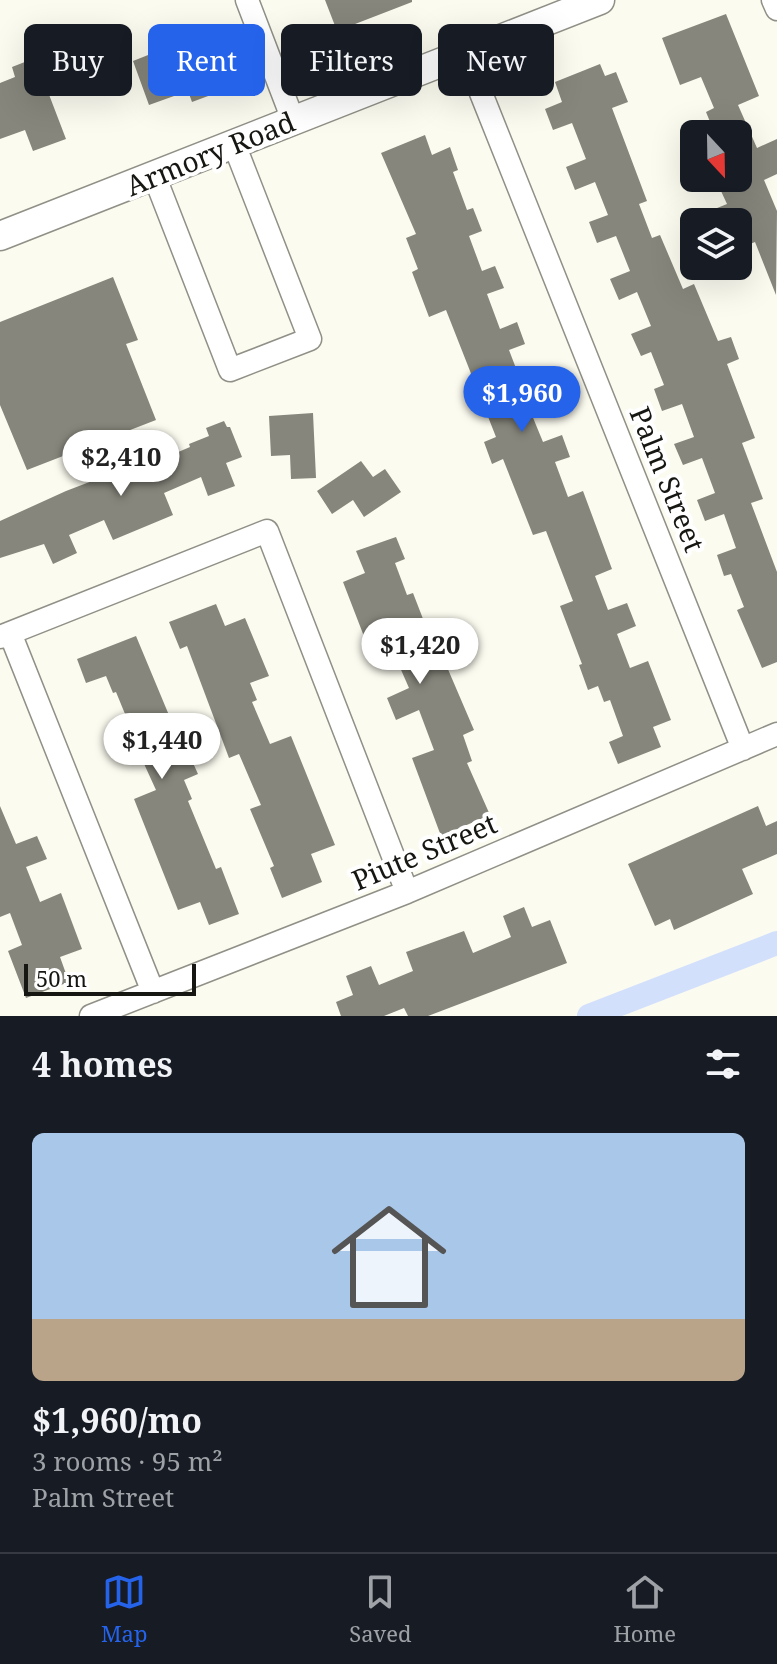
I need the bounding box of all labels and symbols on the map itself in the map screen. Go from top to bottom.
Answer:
street label: Armory Road [120,102,300,204]
north arrow [680,120,752,192]
pin: $1,960 [457,366,587,434]
street label: Palm Street [622,401,714,557]
pin: $2,410 [56,430,186,498]
pin: $1,420 [355,618,485,686]
pin: $1,440 [97,713,227,781]
street label: Piute Street [346,803,502,899]
scale bar [24,960,196,996]

